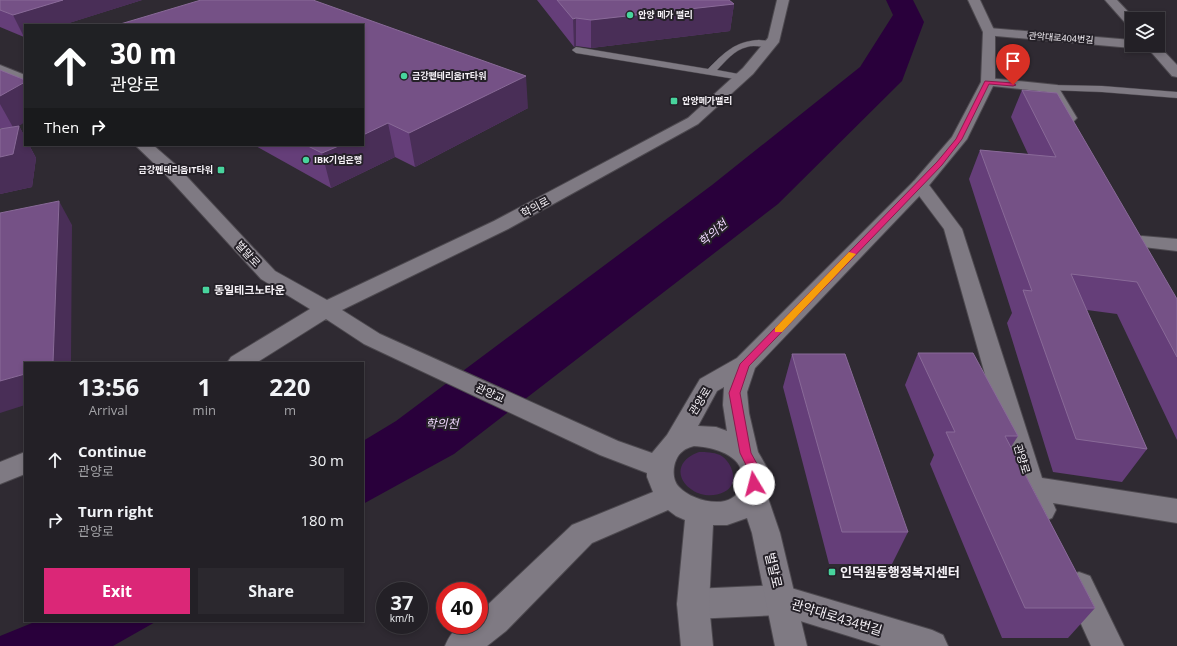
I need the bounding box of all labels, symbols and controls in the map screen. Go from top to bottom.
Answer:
place label: 안양 메가 밸리 [638,8,692,21]
marker: 안양 메가 밸리 [625,10,635,20]
map controls [1125,12,1165,52]
button: layers [1125,12,1165,52]
street label: 관악대로404번길 [1028,29,1094,46]
text: 30 m [110,34,177,72]
icon: ahead [44,40,96,92]
pin [996,44,1030,85]
icon: arrive [1002,50,1024,72]
place label: 금강펜테리움IT타워 [412,69,486,82]
marker: 금강펜테리움IT타워 [399,71,409,81]
text: 관양로 [110,72,160,96]
place label: 안양메가밸리 [682,94,732,107]
marker: 안양메가밸리 [669,96,679,106]
icon: right [87,116,109,138]
text: Then [44,117,79,137]
place label: IBK기업은행 [314,153,362,166]
marker: IBK기업은행 [301,155,311,165]
place label: 금강펜테리음IT타워 [139,163,213,176]
marker: 금강펜테리음IT타워 [216,165,226,175]
street label: 학의로 [518,193,552,220]
water label: 학의천 [695,214,732,250]
street label: 벌말로 [233,237,264,270]
place label: 동일테크노타운 [214,282,285,297]
marker: 동일테크노타운 [201,285,211,295]
text: 13:56 [77,370,139,403]
text: 1 [197,370,211,403]
text: 220 [269,370,311,403]
street label: 관양교 [473,379,507,406]
street label: 관양로 [685,384,714,418]
text: Arrival [89,401,128,419]
text: min [193,401,216,419]
text: m [284,401,296,419]
water label: 학의천 [425,415,461,432]
text: Continue [78,441,146,461]
street label: 관양로 [1011,442,1034,476]
icon: ahead [44,449,66,471]
text: 30 m [309,450,344,470]
text: 관양로 [78,462,114,480]
position arrow [733,463,775,505]
text: Turn right [78,501,153,521]
icon: right [44,509,66,531]
text: 180 m [300,510,344,530]
text: 관양로 [78,522,114,540]
street label: 벌말로 [761,550,787,590]
place label: 인덕원동행정복지센터 [840,563,960,581]
marker: 인덕원동행정복지센터 [827,567,837,577]
button: Exit [44,568,190,614]
button: Share [198,568,344,614]
speed limit sign: 40 [436,582,488,634]
text: 37 [391,589,413,616]
street label: 관악대로434번길 [789,595,885,639]
text: km/h [390,611,414,625]

